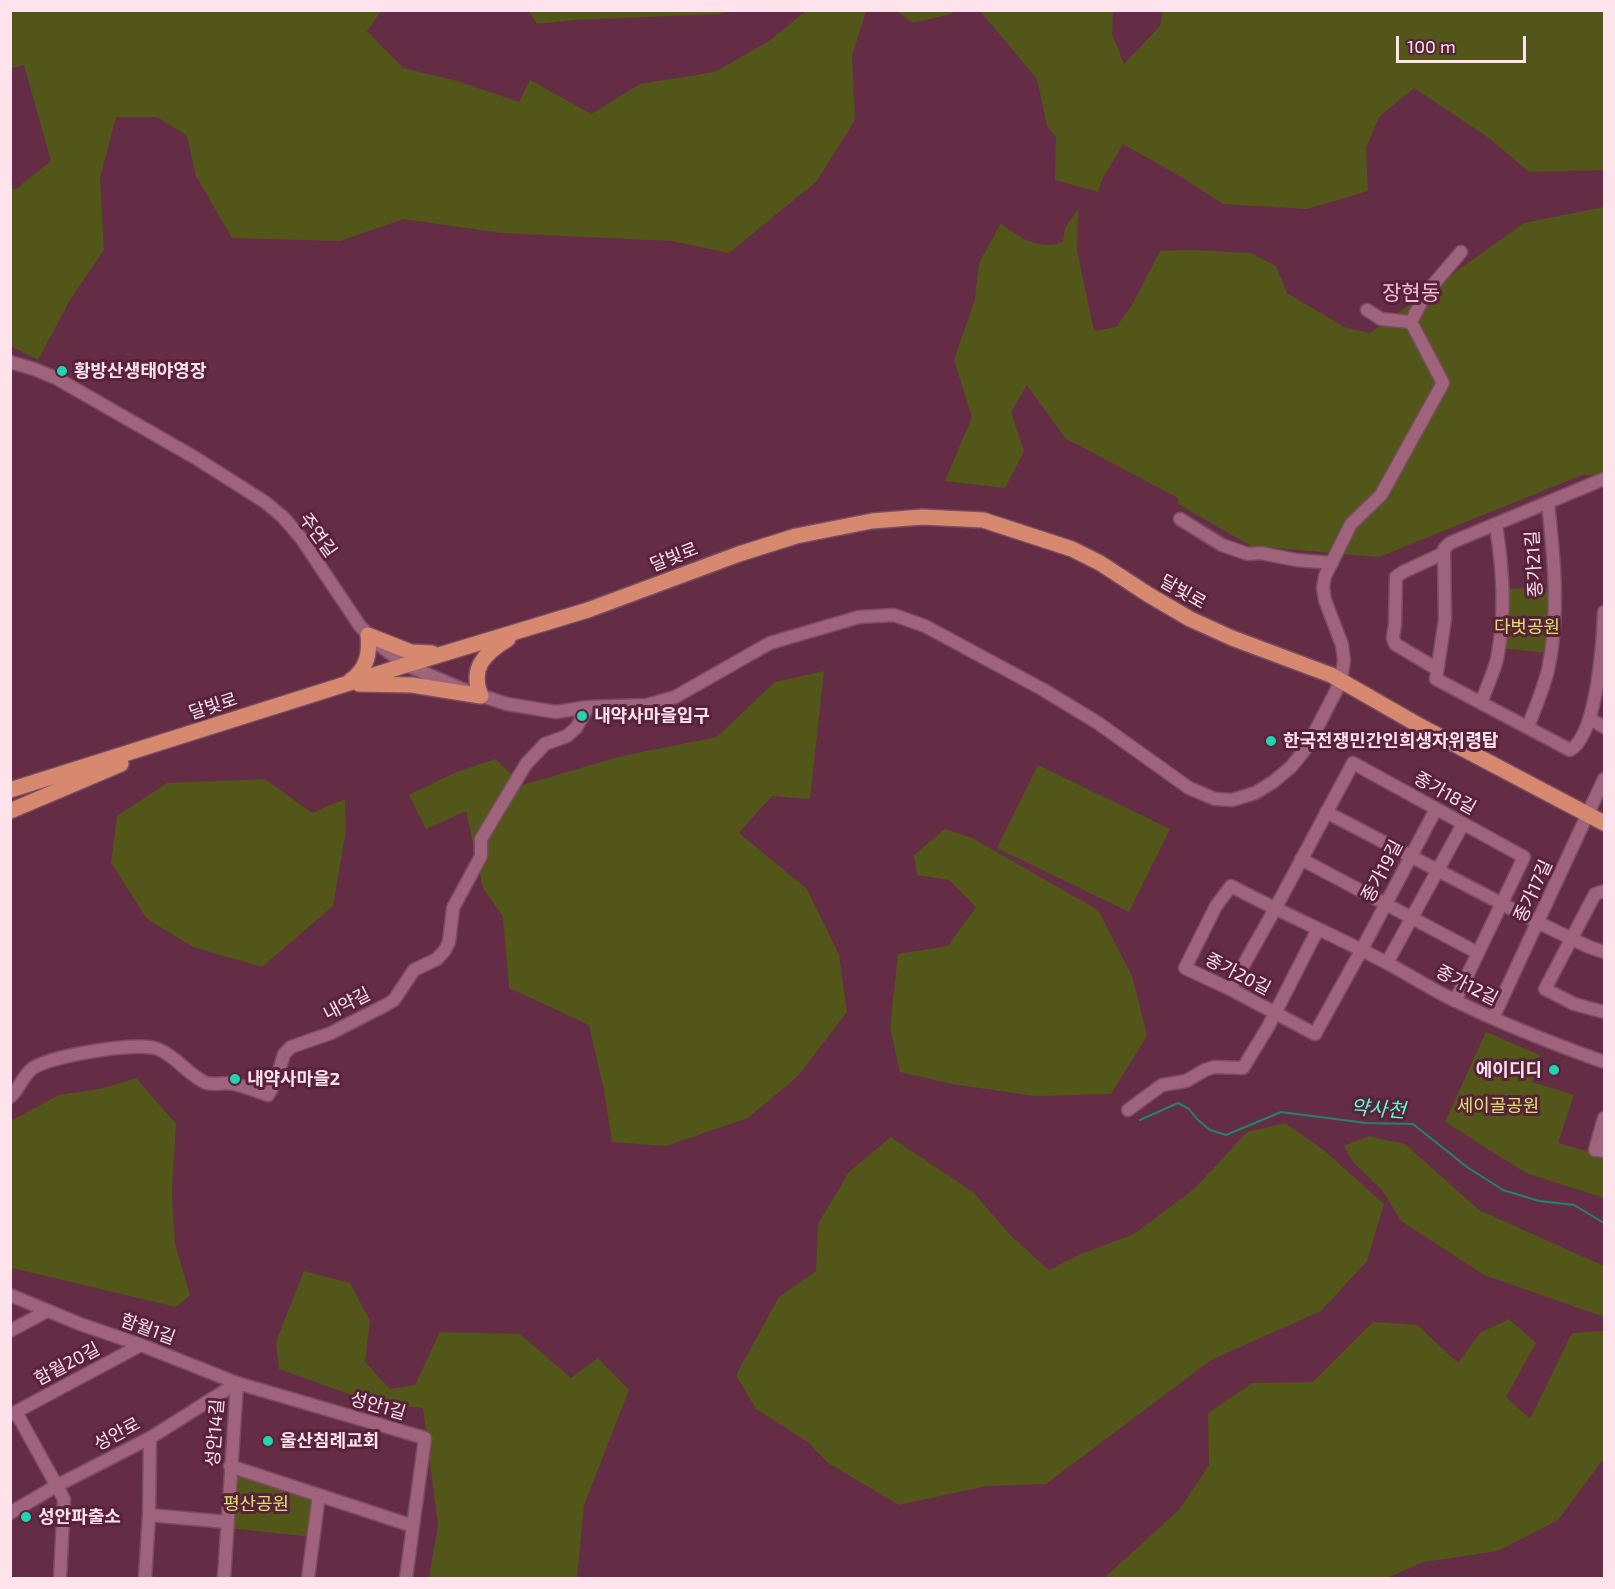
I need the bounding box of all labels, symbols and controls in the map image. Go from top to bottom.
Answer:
scale bar [1399,24,1530,62]
text: 100 m [1407,35,1456,57]
district label: 장현동 [1382,280,1440,306]
place label: 황방산생태야영장 [74,360,206,382]
marker: 황방산생태야영장 [55,364,69,378]
street label: 주연길 [295,509,341,561]
street label: 종가21길 [1521,530,1547,598]
street label: 달빛로 [647,538,701,576]
street label: 달빛로 [1156,570,1210,614]
park label: 다벗공원 [1494,616,1560,638]
street label: 달빛로 [186,688,240,724]
place label: 내약사마을입구 [594,705,710,727]
marker: 내약사마을입구 [575,709,589,723]
place label: 한국전쟁민간인희생자위령탑 [1283,730,1498,752]
marker: 한국전쟁민간인희생자위령탑 [1264,734,1278,748]
street label: 종가18길 [1410,767,1480,819]
street label: 종가19길 [1357,836,1407,906]
street label: 종가17길 [1509,857,1557,925]
street label: 종가20길 [1202,948,1274,1000]
street label: 종가12길 [1432,960,1502,1010]
street label: 내약길 [320,983,374,1025]
place label: 에이디디 [1476,1059,1542,1081]
marker: 에이디디 [1547,1063,1561,1077]
place label: 내약사마을2 [247,1068,340,1090]
marker: 내약사마을2 [228,1072,242,1086]
water label: 약사천 [1350,1095,1406,1123]
park label: 세이골공원 [1457,1095,1539,1117]
street label: 함월1길 [118,1309,178,1349]
street label: 함월20길 [31,1338,103,1390]
street label: 성안1길 [348,1388,408,1424]
street label: 성안14길 [202,1398,228,1468]
street label: 성안로 [90,1413,144,1455]
place label: 울산침례교회 [280,1430,379,1452]
marker: 울산침례교회 [261,1434,275,1448]
park label: 평산공원 [223,1493,289,1515]
place label: 성안파출소 [38,1506,121,1528]
marker: 성안파출소 [19,1510,33,1524]

